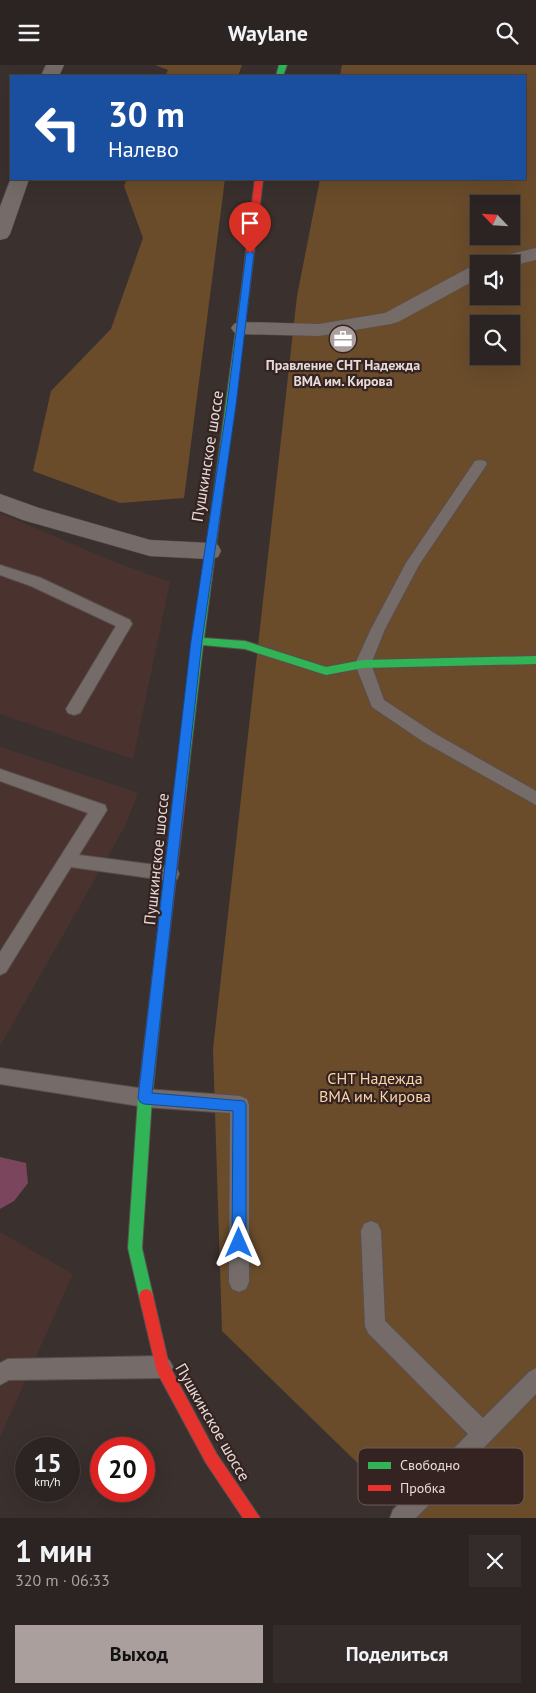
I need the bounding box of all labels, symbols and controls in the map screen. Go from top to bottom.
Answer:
icon: menu [15,19,43,47]
text: Waylane [228,19,308,47]
icon: search [493,19,521,47]
text: 30 m [108,91,185,137]
icon: left [25,95,90,160]
text: Налево [108,135,179,163]
north arrow [470,195,520,245]
map controls [470,195,520,365]
pin [229,202,271,253]
icon: arrive [236,209,264,237]
button: sound [470,255,520,305]
button: search [470,315,520,365]
office icon: Правление СНТ Надежда ВМА им. Кирова [328,324,358,354]
place label: Правление СНТ Надежда ВМА им. Кирова [266,356,420,390]
street label: Пушкинское шоссе [187,389,227,523]
street label: Пушкинское шоссе [139,792,173,926]
park label: СНТ Надежда ВМА им. Кирова [319,1068,431,1106]
position arrow [212,1216,264,1268]
street label: Пушкинское шоссе [171,1360,255,1484]
speed limit sign: 20 [90,1437,155,1502]
text: 15 [33,1447,62,1479]
legend [358,1448,524,1505]
text: Свободно [400,1456,460,1474]
text: km/h [34,1474,61,1489]
text: Пробка [400,1479,445,1497]
text: 1 мин [15,1531,92,1570]
button: close [469,1535,521,1587]
text: 320 m · 06:33 [15,1570,110,1590]
button: Выход [15,1625,263,1683]
button: Поделиться [273,1625,521,1683]

